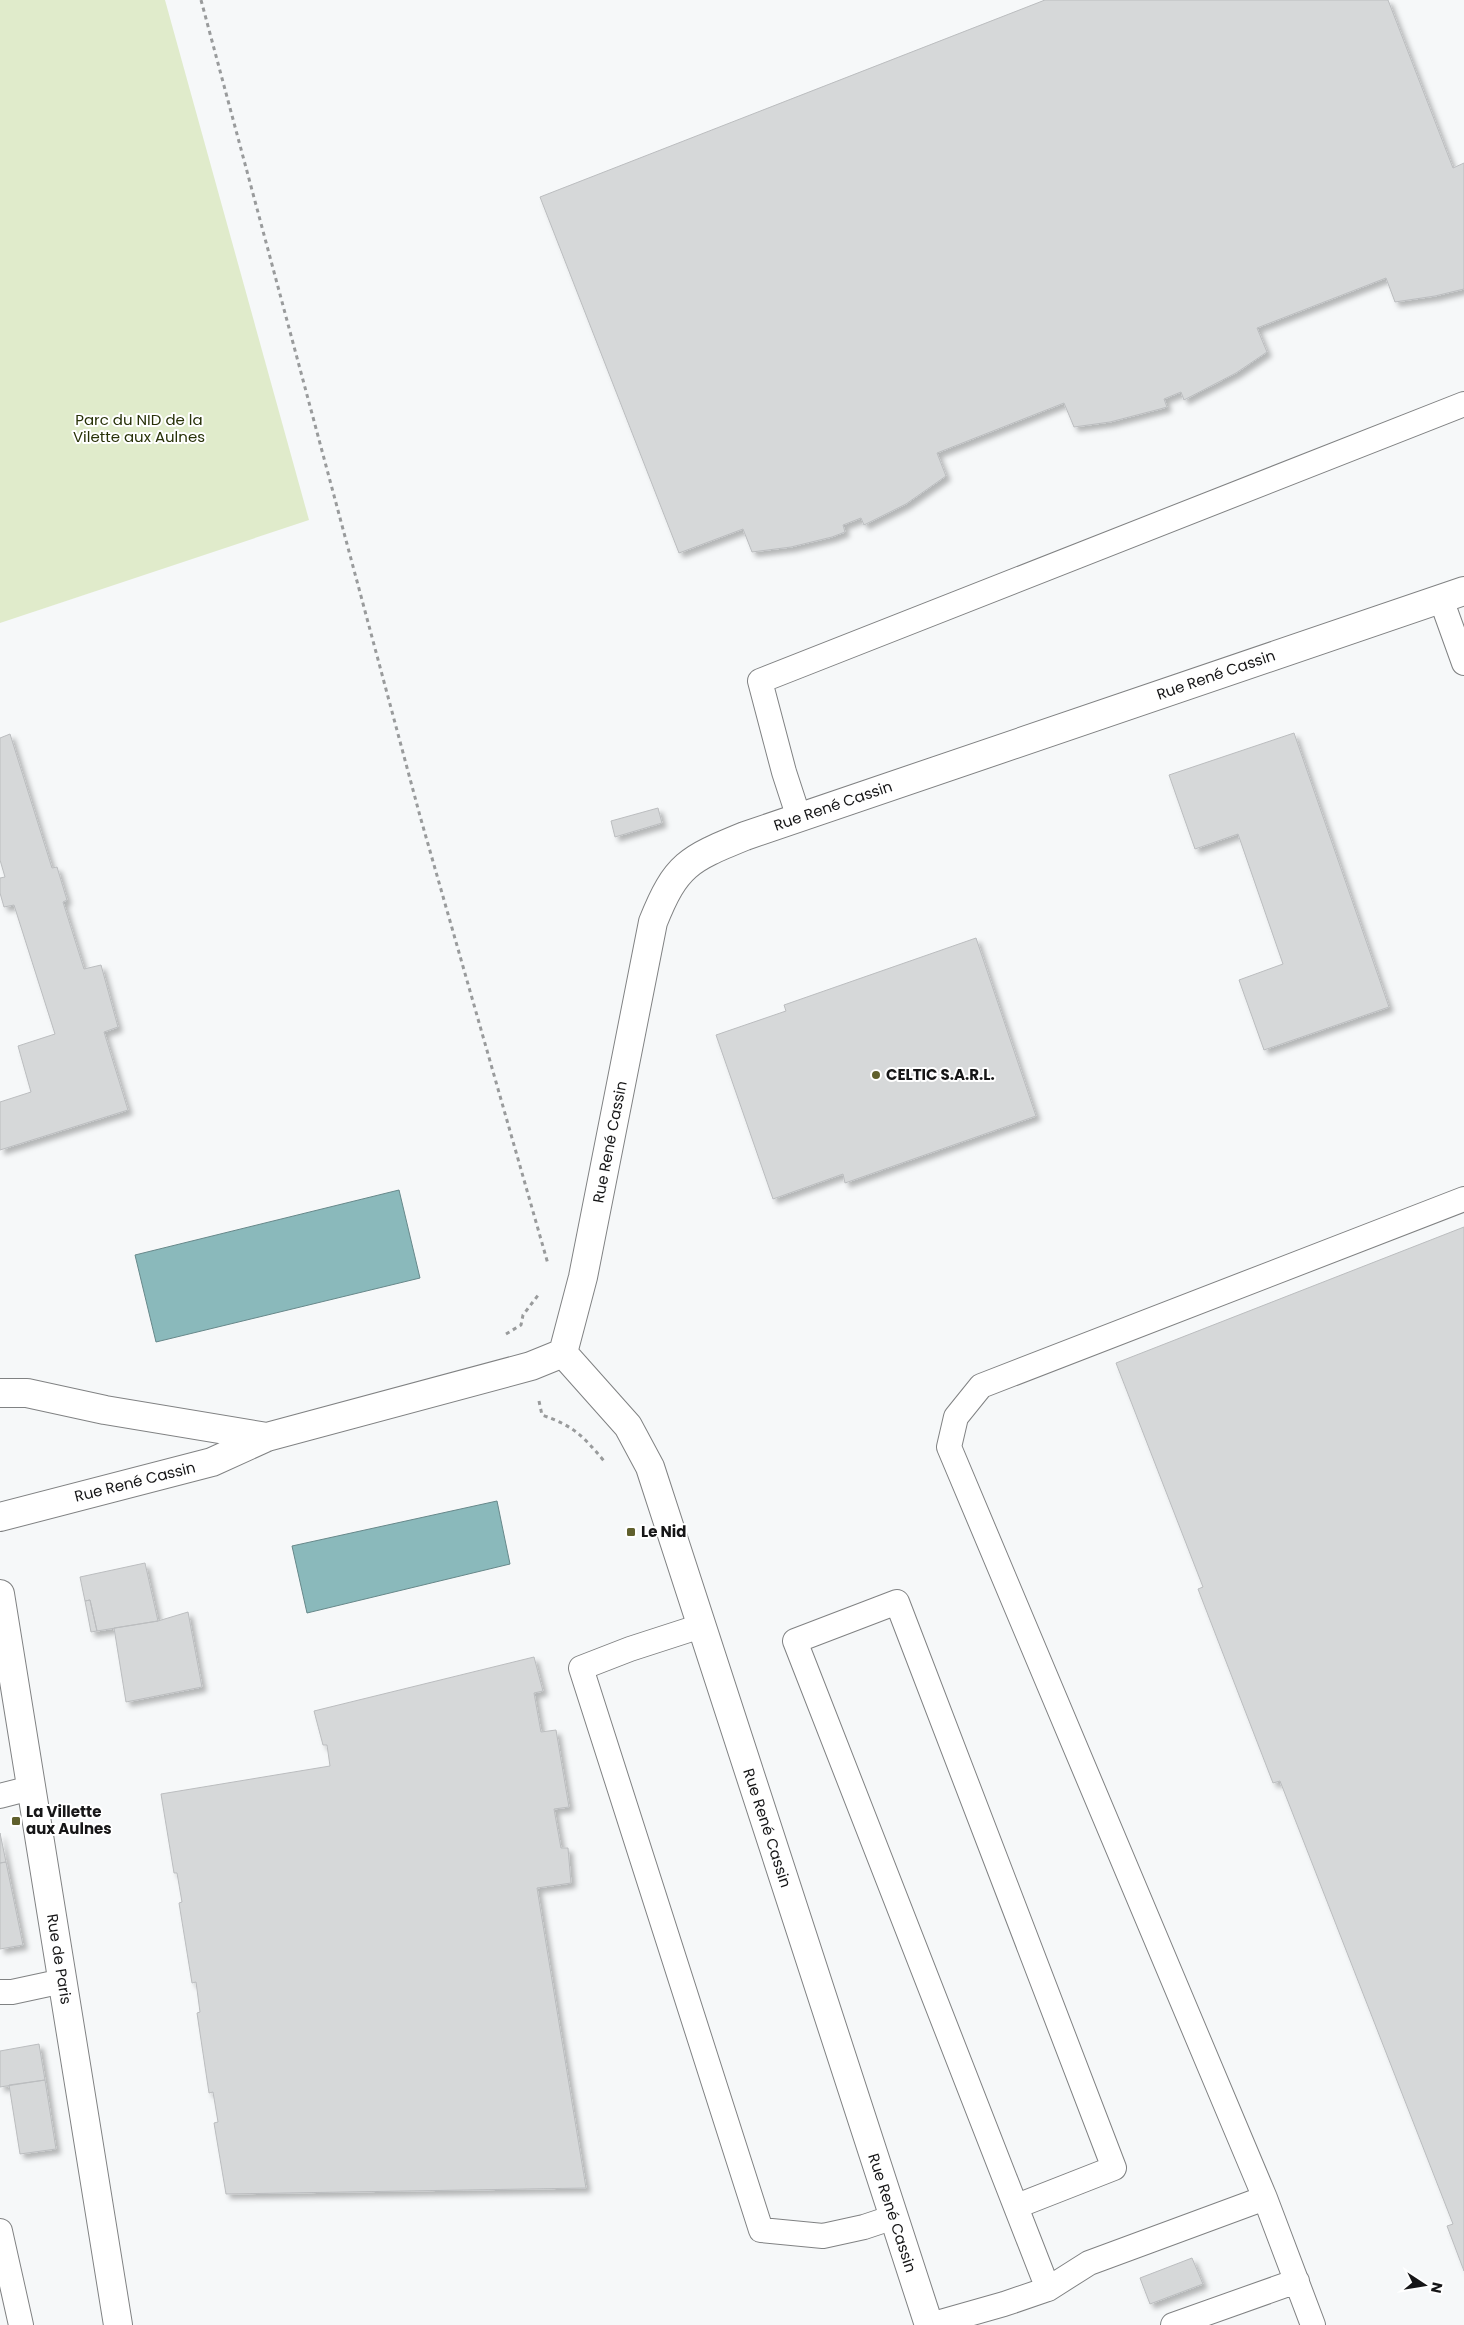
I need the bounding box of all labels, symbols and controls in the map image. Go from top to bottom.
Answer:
park label: Parc du NID de la Vilette aux Aulnes [73,409,205,447]
street label: Rue René Cassin [1154,644,1278,705]
street label: Rue René Cassin [771,775,895,836]
place label: CELTIC S.A.R.L. [886,1064,995,1085]
marker: CELTIC S.A.R.L. [870,1069,882,1081]
street label: Rue René Cassin [587,1079,632,1205]
street label: Rue René Cassin [72,1456,198,1507]
place label: Le Nid [641,1521,686,1542]
marker: Le Nid [625,1526,637,1538]
street label: Rue René Cassin [738,1766,797,1890]
place label: La Villette aux Aulnes [26,1801,112,1839]
marker: La Villette aux Aulnes [10,1815,22,1827]
street label: Rue de Paris [42,1912,77,2006]
street label: Rue René Cassin [863,2151,922,2275]
north arrow [1399,2260,1449,2310]
text: N [1426,2280,1448,2295]

